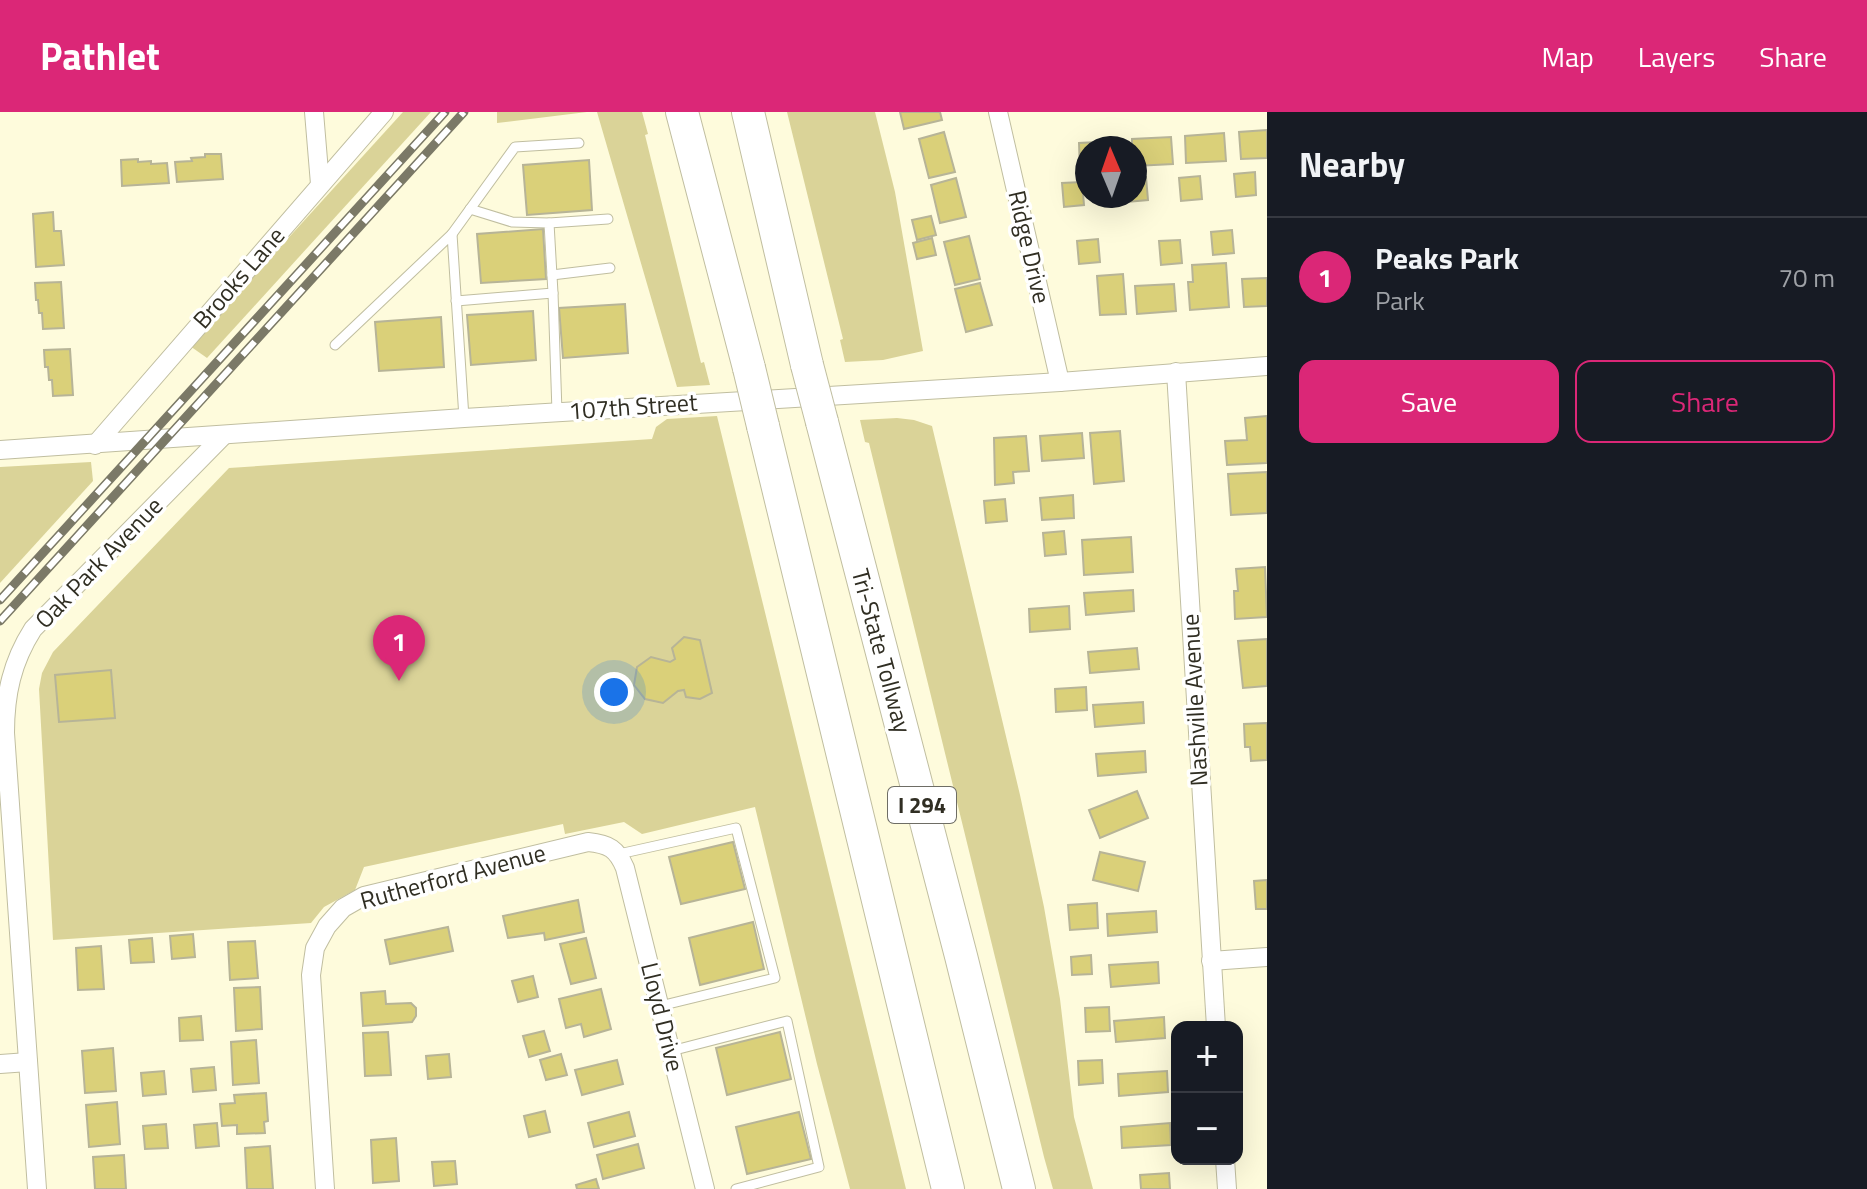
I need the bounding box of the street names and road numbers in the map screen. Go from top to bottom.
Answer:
street label: Ridge Drive [1000,187,1060,307]
street label: Brooks Lane [184,218,293,336]
street label: 107th Street [567,384,699,428]
street label: Oak Park Avenue [26,488,171,636]
street label: Tri-State Tollway [843,564,921,737]
street label: Nashville Avenue [1172,613,1216,787]
road number: I 294 [888,787,956,823]
street label: Rutherford Avenue [356,834,549,918]
street label: Lloyd Drive [632,958,694,1075]

